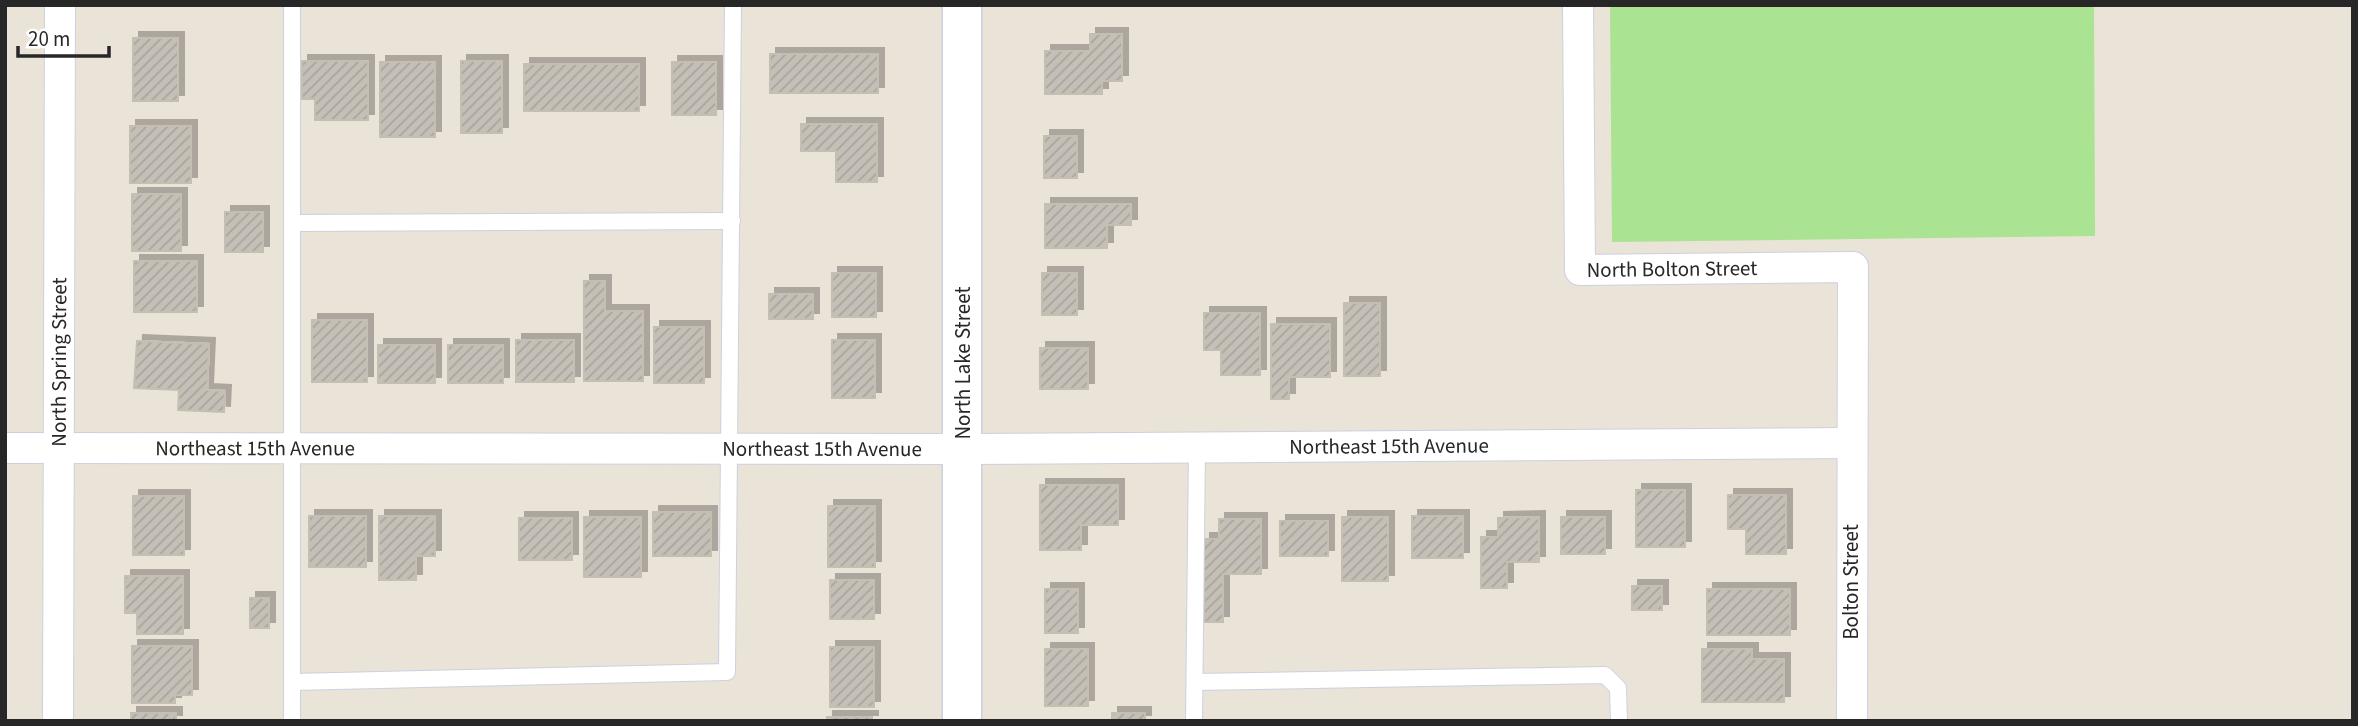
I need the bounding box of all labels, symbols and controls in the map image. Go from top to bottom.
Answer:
scale bar [18,14,108,58]
text: 20 m [28,24,70,54]
street label: North Bolton Street [1586,253,1757,285]
street label: North Spring Street [44,277,74,447]
street label: North Lake Street [948,286,978,440]
street label: Northeast 15th Avenue [1289,430,1489,462]
street label: Northeast 15th Avenue [155,433,355,463]
street label: Northeast 15th Avenue [722,434,922,464]
street label: Bolton Street [1836,524,1866,640]

